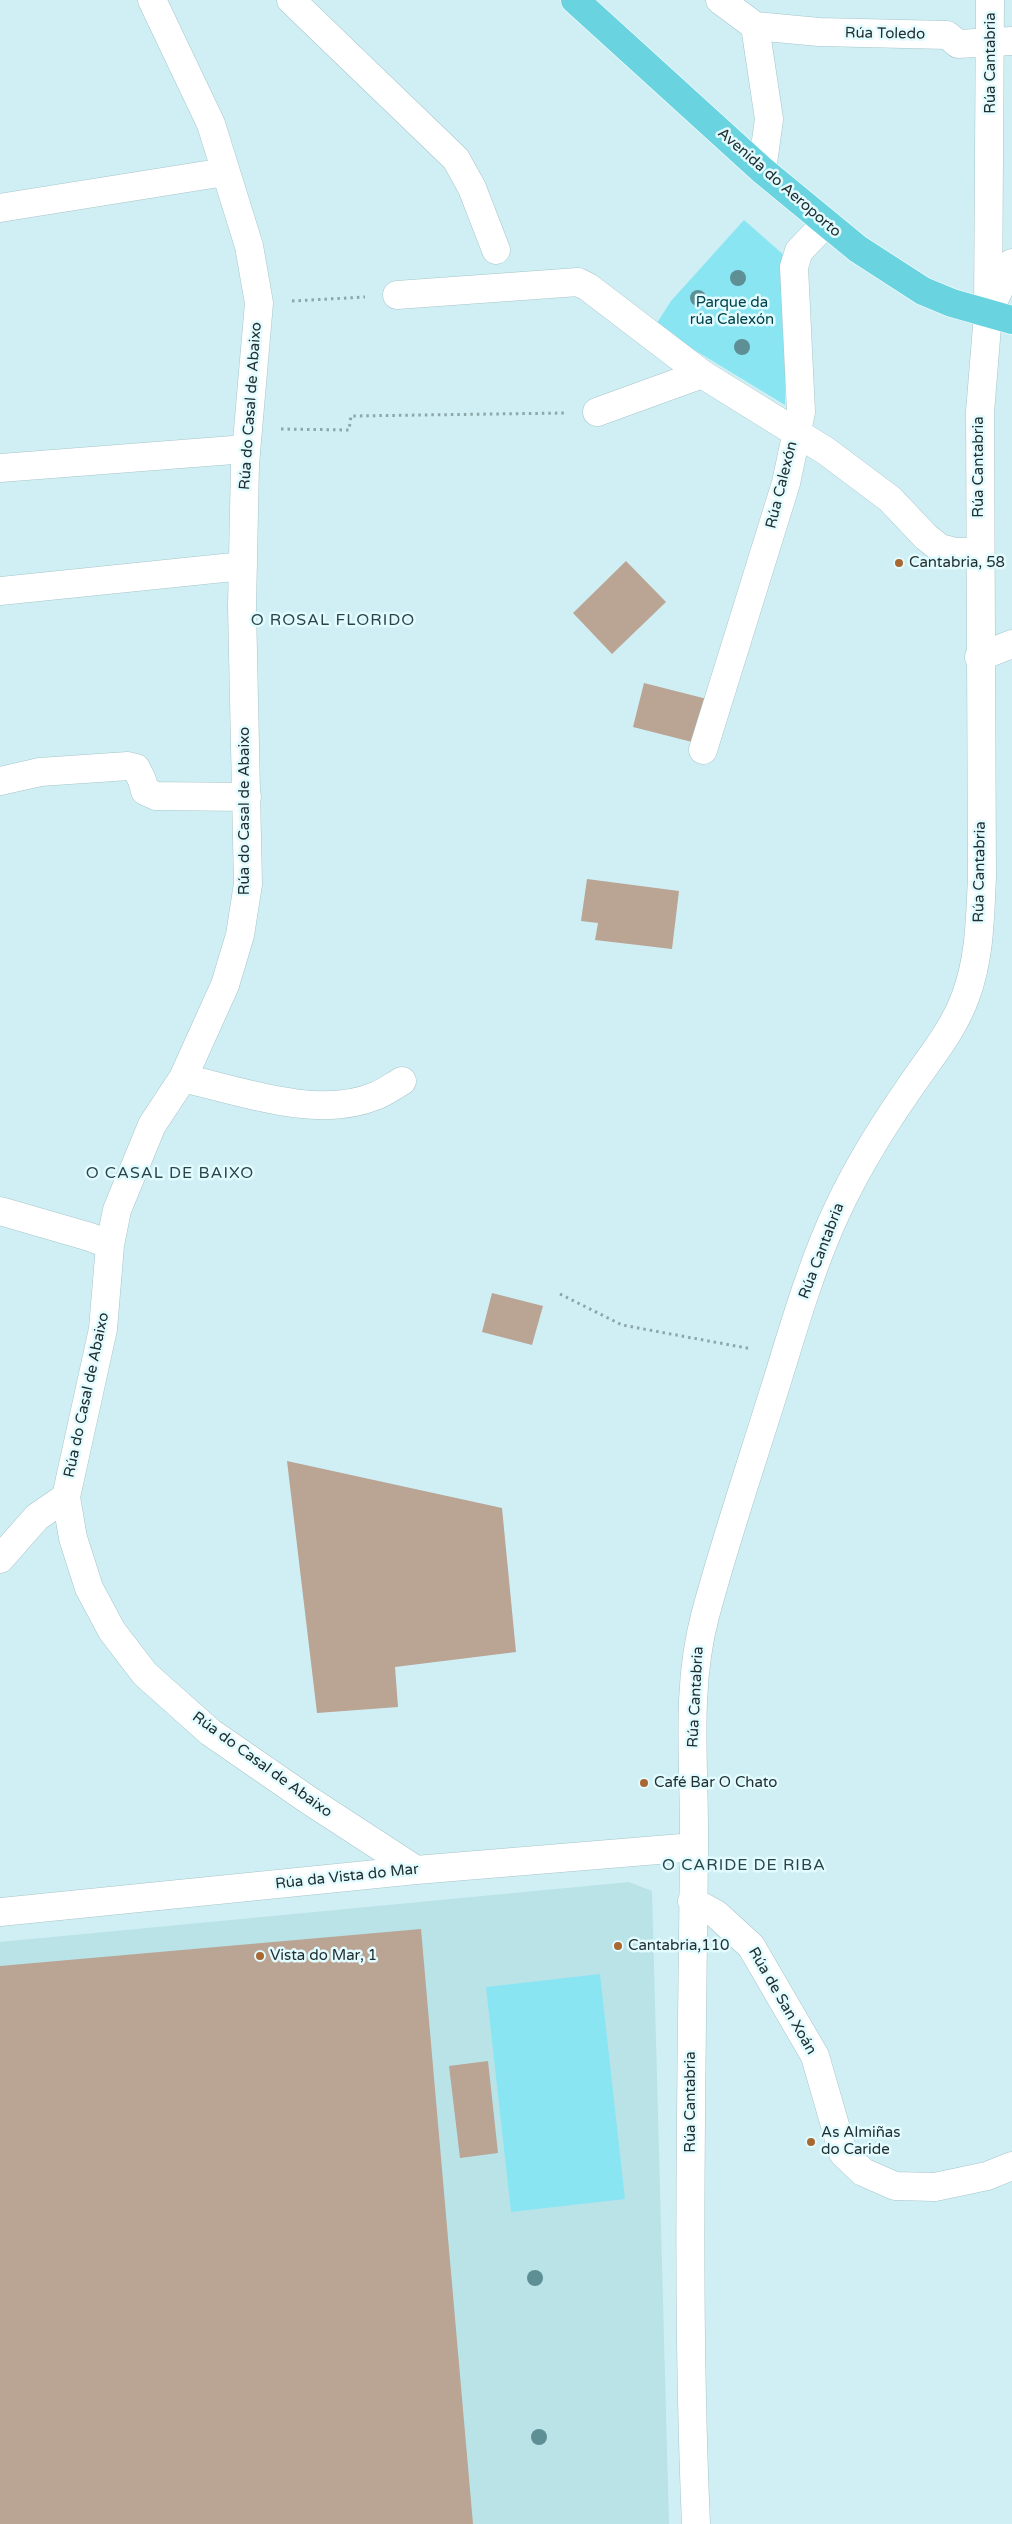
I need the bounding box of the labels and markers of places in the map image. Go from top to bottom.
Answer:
place label: Cantabria, 58 [909,554,1005,572]
marker: Cantabria, 58 [893,557,905,569]
place label: Café Bar O Chato [654,1774,777,1792]
marker: Café Bar O Chato [638,1777,650,1789]
place label: Cantabria,110 [628,1937,730,1955]
marker: Cantabria,110 [612,1940,624,1952]
place label: Vista do Mar, 1 [270,1947,377,1965]
marker: Vista do Mar, 1 [254,1950,266,1962]
place label: As Almiñas do Caride [821,2124,900,2159]
marker: As Almiñas do Caride [805,2136,817,2148]

